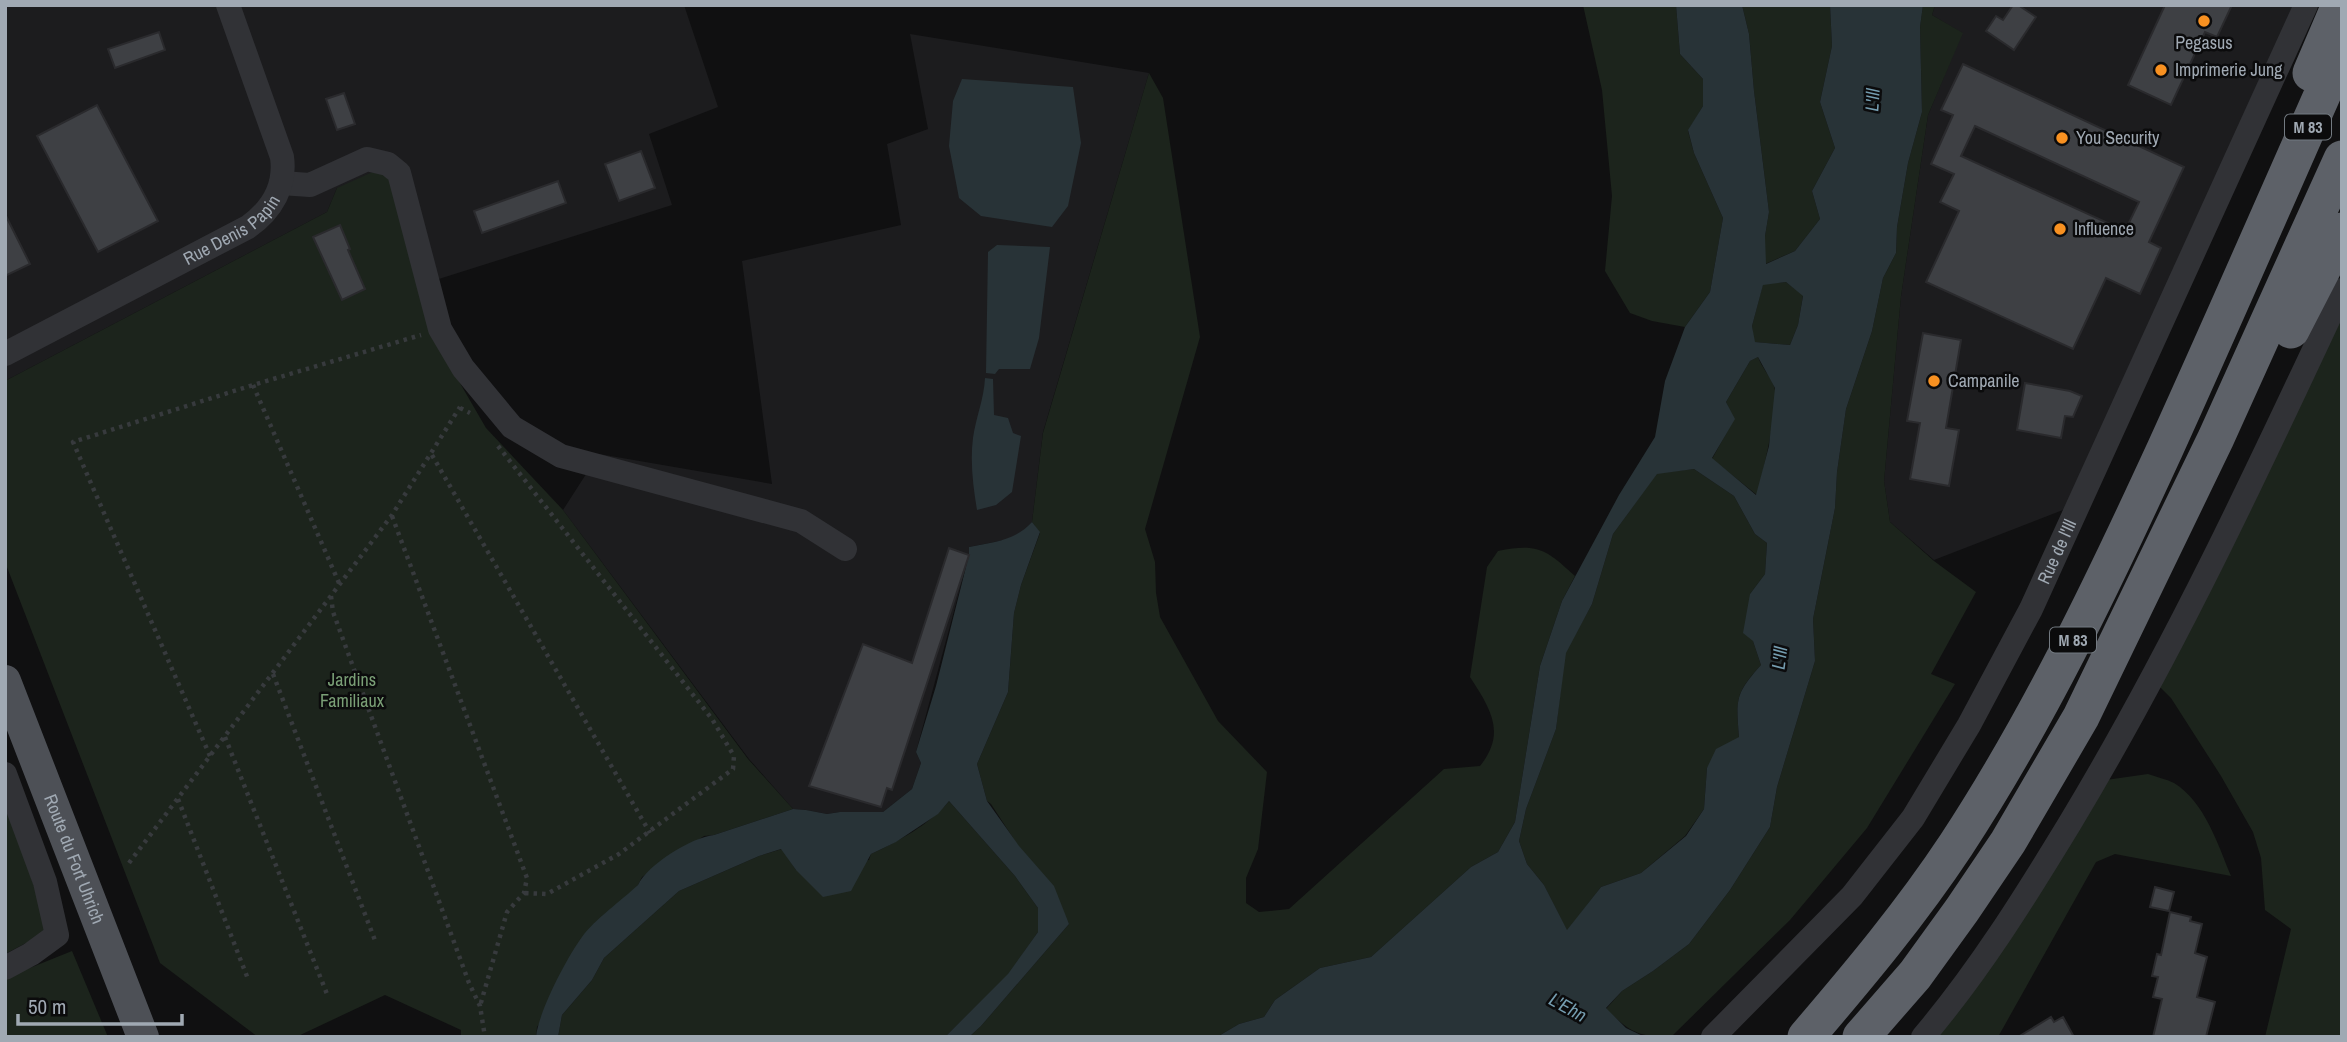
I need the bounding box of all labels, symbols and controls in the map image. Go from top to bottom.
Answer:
marker: Pegasus [2196,13,2212,29]
place label: Pegasus [2175,30,2233,55]
place label: Imprimerie Jung [2175,57,2283,82]
marker: Imprimerie Jung [2153,62,2169,78]
water label: L'Ill [1858,87,1886,112]
road number: M 83 [2285,114,2331,140]
place label: You Security [2076,125,2160,150]
marker: You Security [2054,130,2070,146]
street label: Rue Denis Papin [179,190,286,271]
place label: Influence [2074,216,2134,241]
marker: Influence [2052,221,2068,237]
place label: Campanile [1948,368,2019,393]
marker: Campanile [1926,373,1942,389]
street label: Rue de l'Ill [2031,515,2082,588]
road number: M 83 [2050,628,2096,652]
water label: L'Ill [1765,645,1793,671]
park label: Jardins Familiaux [320,667,385,713]
street label: Route du Fort Uhrich [38,790,111,927]
scale bar [18,982,182,1026]
water label: L'Ehn [1544,986,1592,1028]
text: 50 m [28,992,66,1021]

